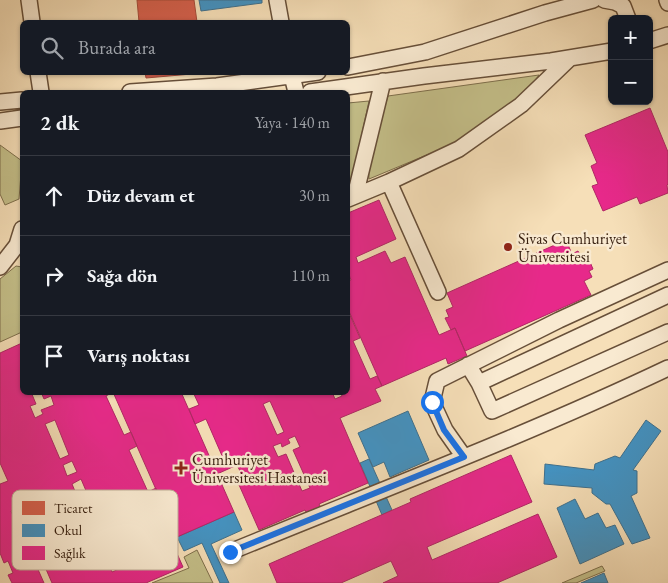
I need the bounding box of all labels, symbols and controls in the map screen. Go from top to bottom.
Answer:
map controls [608,15,653,105]
button: + [608,15,653,60]
search box [20,20,350,75]
icon: search [38,34,66,62]
text: Burada ara [78,35,156,60]
button: − [608,60,653,105]
text: 2 dk [40,109,79,136]
text: Yaya · 140 m [255,112,330,133]
icon: ahead [40,182,68,210]
text: Düz devam et [87,183,195,208]
text: 30 m [299,185,330,206]
place label: Sivas Cumhuriyet Üniversitesi [518,228,627,267]
marker: Sivas Cumhuriyet Üniversitesi [502,241,514,253]
icon: right [40,262,68,290]
text: Sağa dön [87,263,158,288]
text: 110 m [291,265,330,286]
icon: arrive [40,342,68,370]
text: Varış noktası [87,343,190,368]
route start [421,391,444,414]
place label: Cumhuriyet Üniversitesi Hastanesi [192,449,327,488]
marker: Cumhuriyet Üniversitesi Hastanesi [174,461,188,475]
legend [12,490,178,570]
text: Ticaret [54,499,93,517]
text: Okul [54,521,83,539]
route end [219,541,242,564]
text: Sağlık [54,544,86,562]

